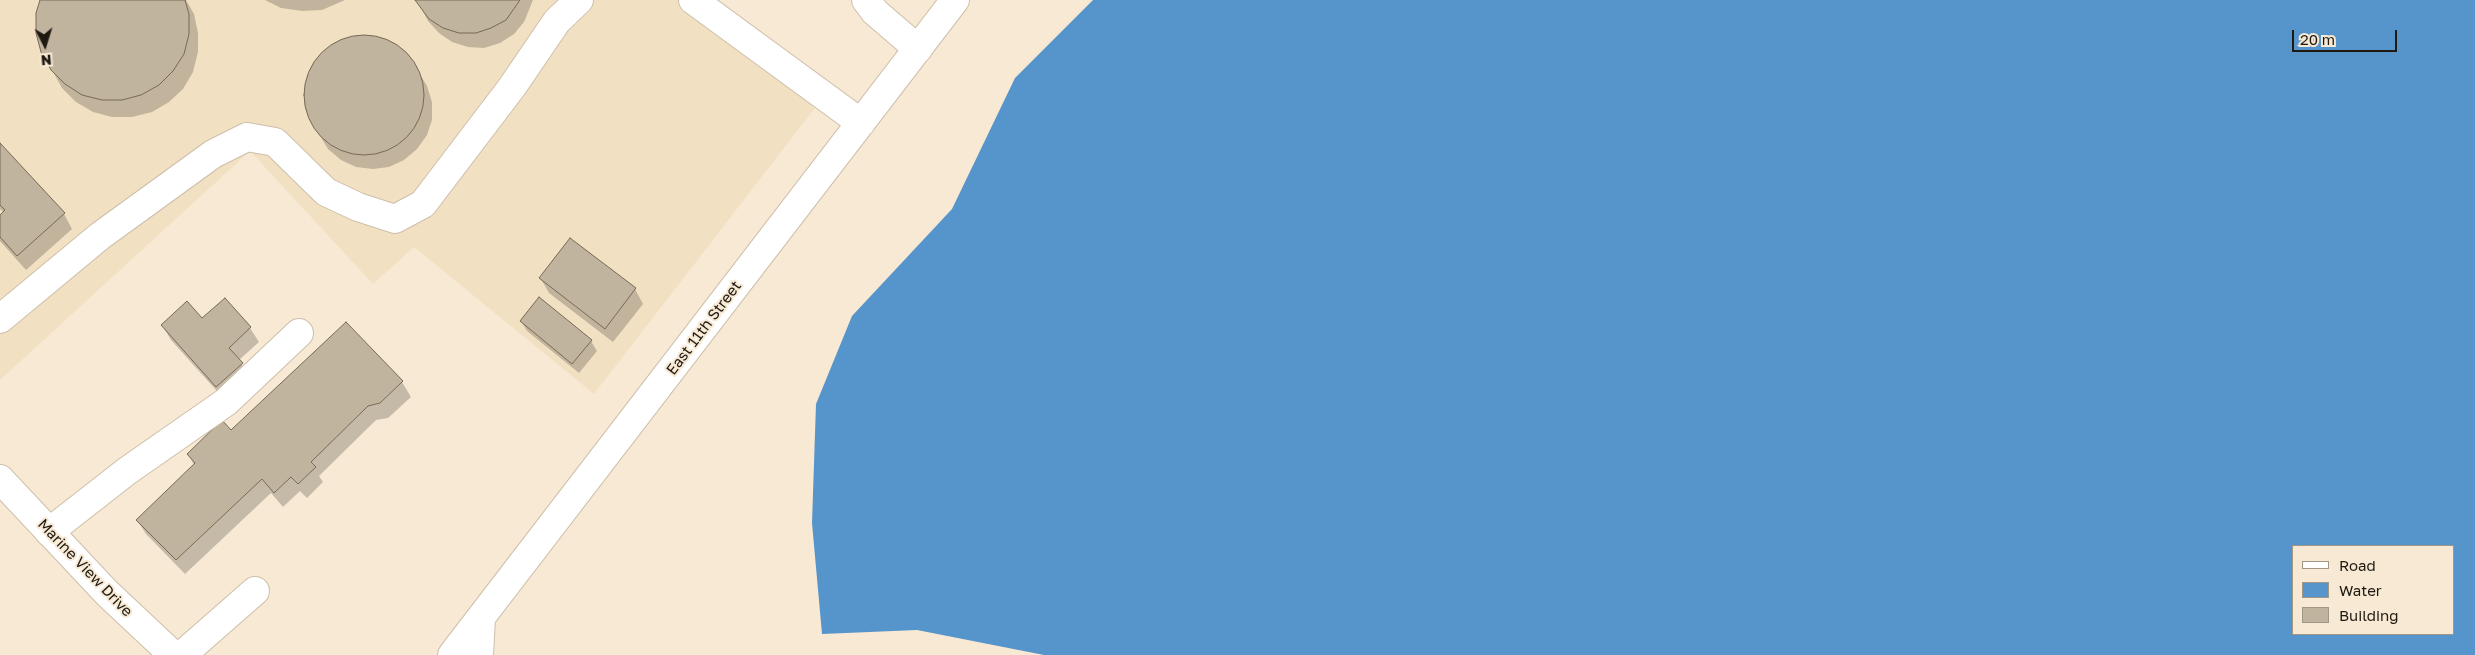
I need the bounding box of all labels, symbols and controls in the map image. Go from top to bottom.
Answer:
north arrow [20,20,70,70]
scale bar [2295,20,2400,52]
text: 20 m [2300,30,2335,48]
text: N [40,52,52,69]
street label: East 11th Street [663,277,745,379]
street label: Marine View Drive [34,515,136,621]
legend [2292,545,2455,635]
text: Road [2339,556,2376,574]
text: Water [2339,581,2382,599]
text: Building [2339,606,2399,624]

